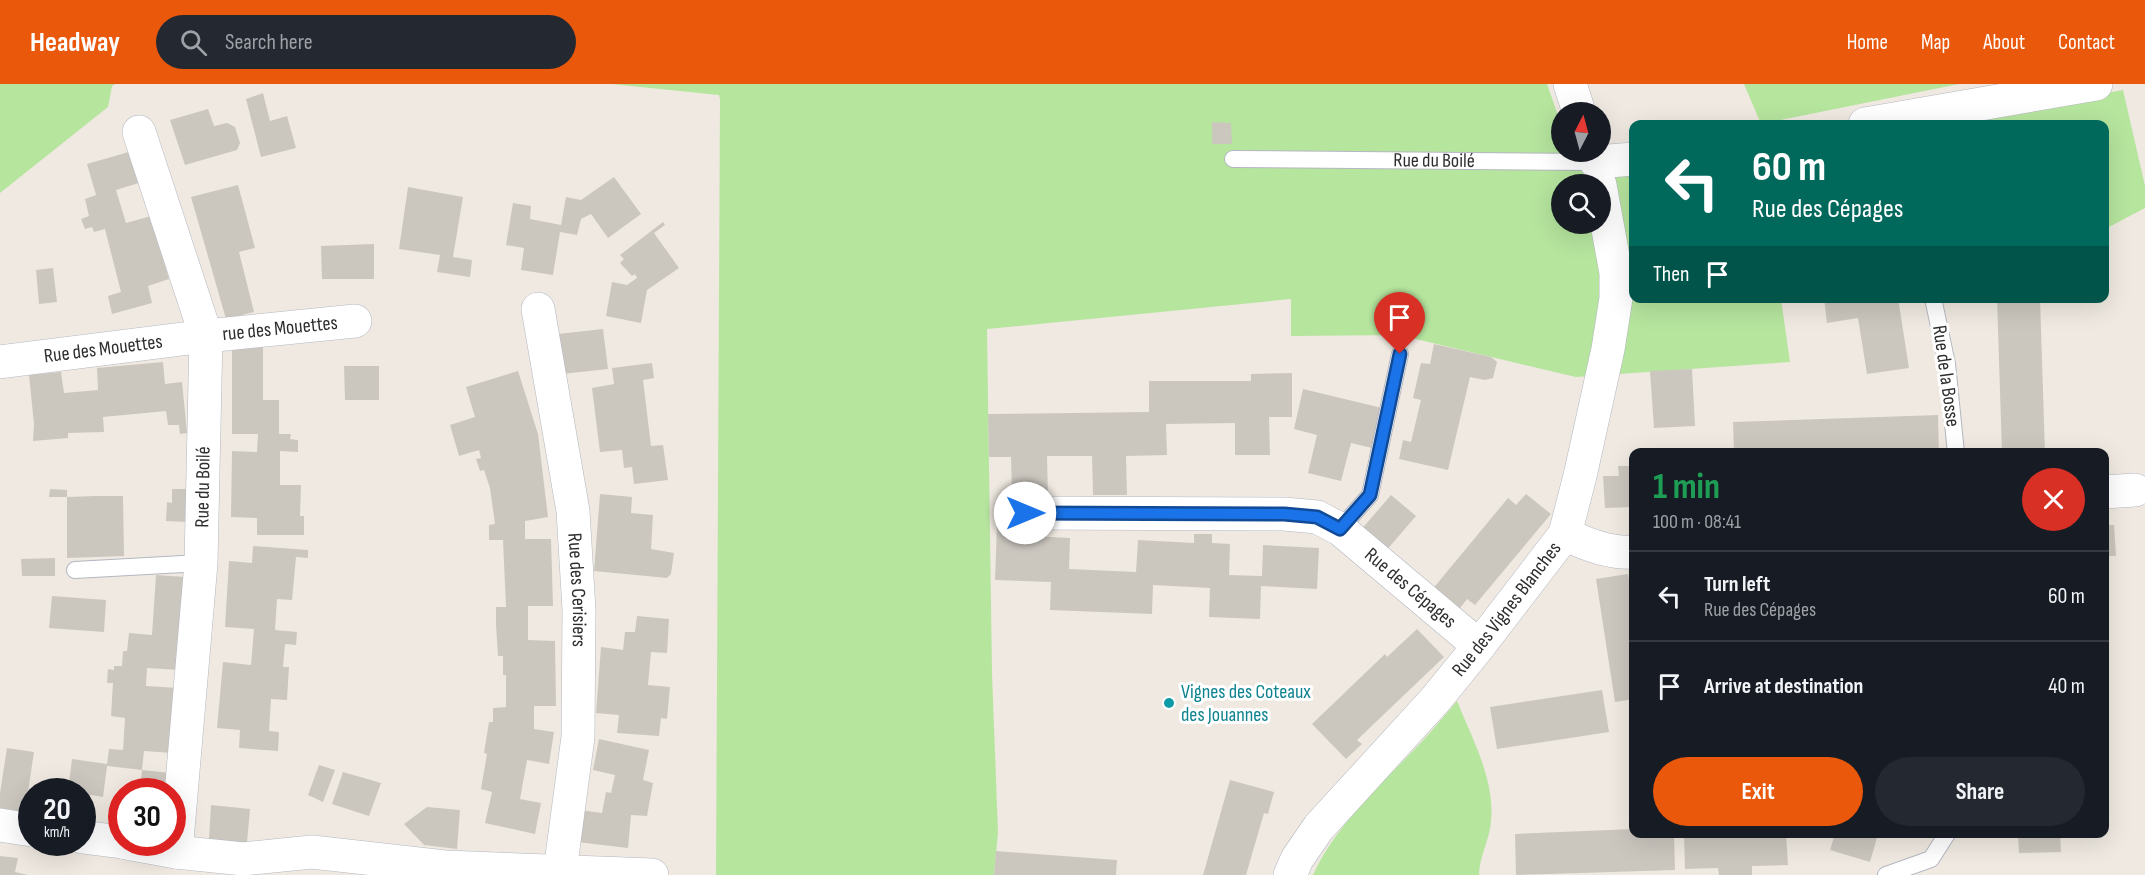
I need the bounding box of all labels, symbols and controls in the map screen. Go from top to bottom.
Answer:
search box [156,15,576,69]
text: Headway [30,26,120,59]
icon: search [177,26,210,59]
text: Search here [225,29,312,56]
text: Home [1847,30,1888,55]
text: Map [1921,30,1950,55]
text: About [1983,30,2025,55]
text: Contact [2058,30,2115,55]
north arrow [1551,102,1611,162]
map controls [1551,102,1611,234]
text: 60 m [1752,142,1826,193]
icon: left [1653,144,1731,222]
street label: Rue du Boilé [1393,148,1475,173]
button: search [1551,174,1611,234]
text: Rue des Cépages [1752,193,1903,225]
icon: arrive [1701,258,1734,291]
text: Then [1653,261,1689,288]
pin [1374,292,1425,354]
icon: arrive [1383,301,1416,334]
street label: rue des Mouettes [221,311,339,346]
street label: Rue de la Bosse [1927,324,1965,428]
street label: Rue des Mouettes [42,330,164,368]
street label: Rue du Boilé [190,446,216,528]
text: 1 min [1653,466,1720,509]
button: close [2022,468,2085,531]
position arrow [993,481,1057,545]
text: 100 m · 08:41 [1653,510,1741,534]
street label: Rue des Cerisiers [562,532,591,647]
street label: Rue des Vignes Blanches [1447,537,1567,681]
street label: Rue des Cépages [1360,543,1461,634]
text: Turn left [1704,571,1770,598]
icon: left [1653,580,1686,613]
text: 60 m [2048,583,2085,610]
text: Rue des Cépages [1704,598,1816,622]
icon: arrive [1653,670,1686,703]
text: Arrive at destination [1704,673,1863,700]
text: 40 m [2048,673,2085,700]
place label: Vignes des Coteaux des Jouannes [1181,680,1311,727]
marker: Vignes des Coteaux des Jouannes [1162,696,1176,710]
button: Exit [1653,757,1863,826]
button: Share [1875,757,2085,826]
speed limit sign: 30 [108,778,186,856]
text: 20 [43,792,71,828]
text: km/h [44,823,70,842]

